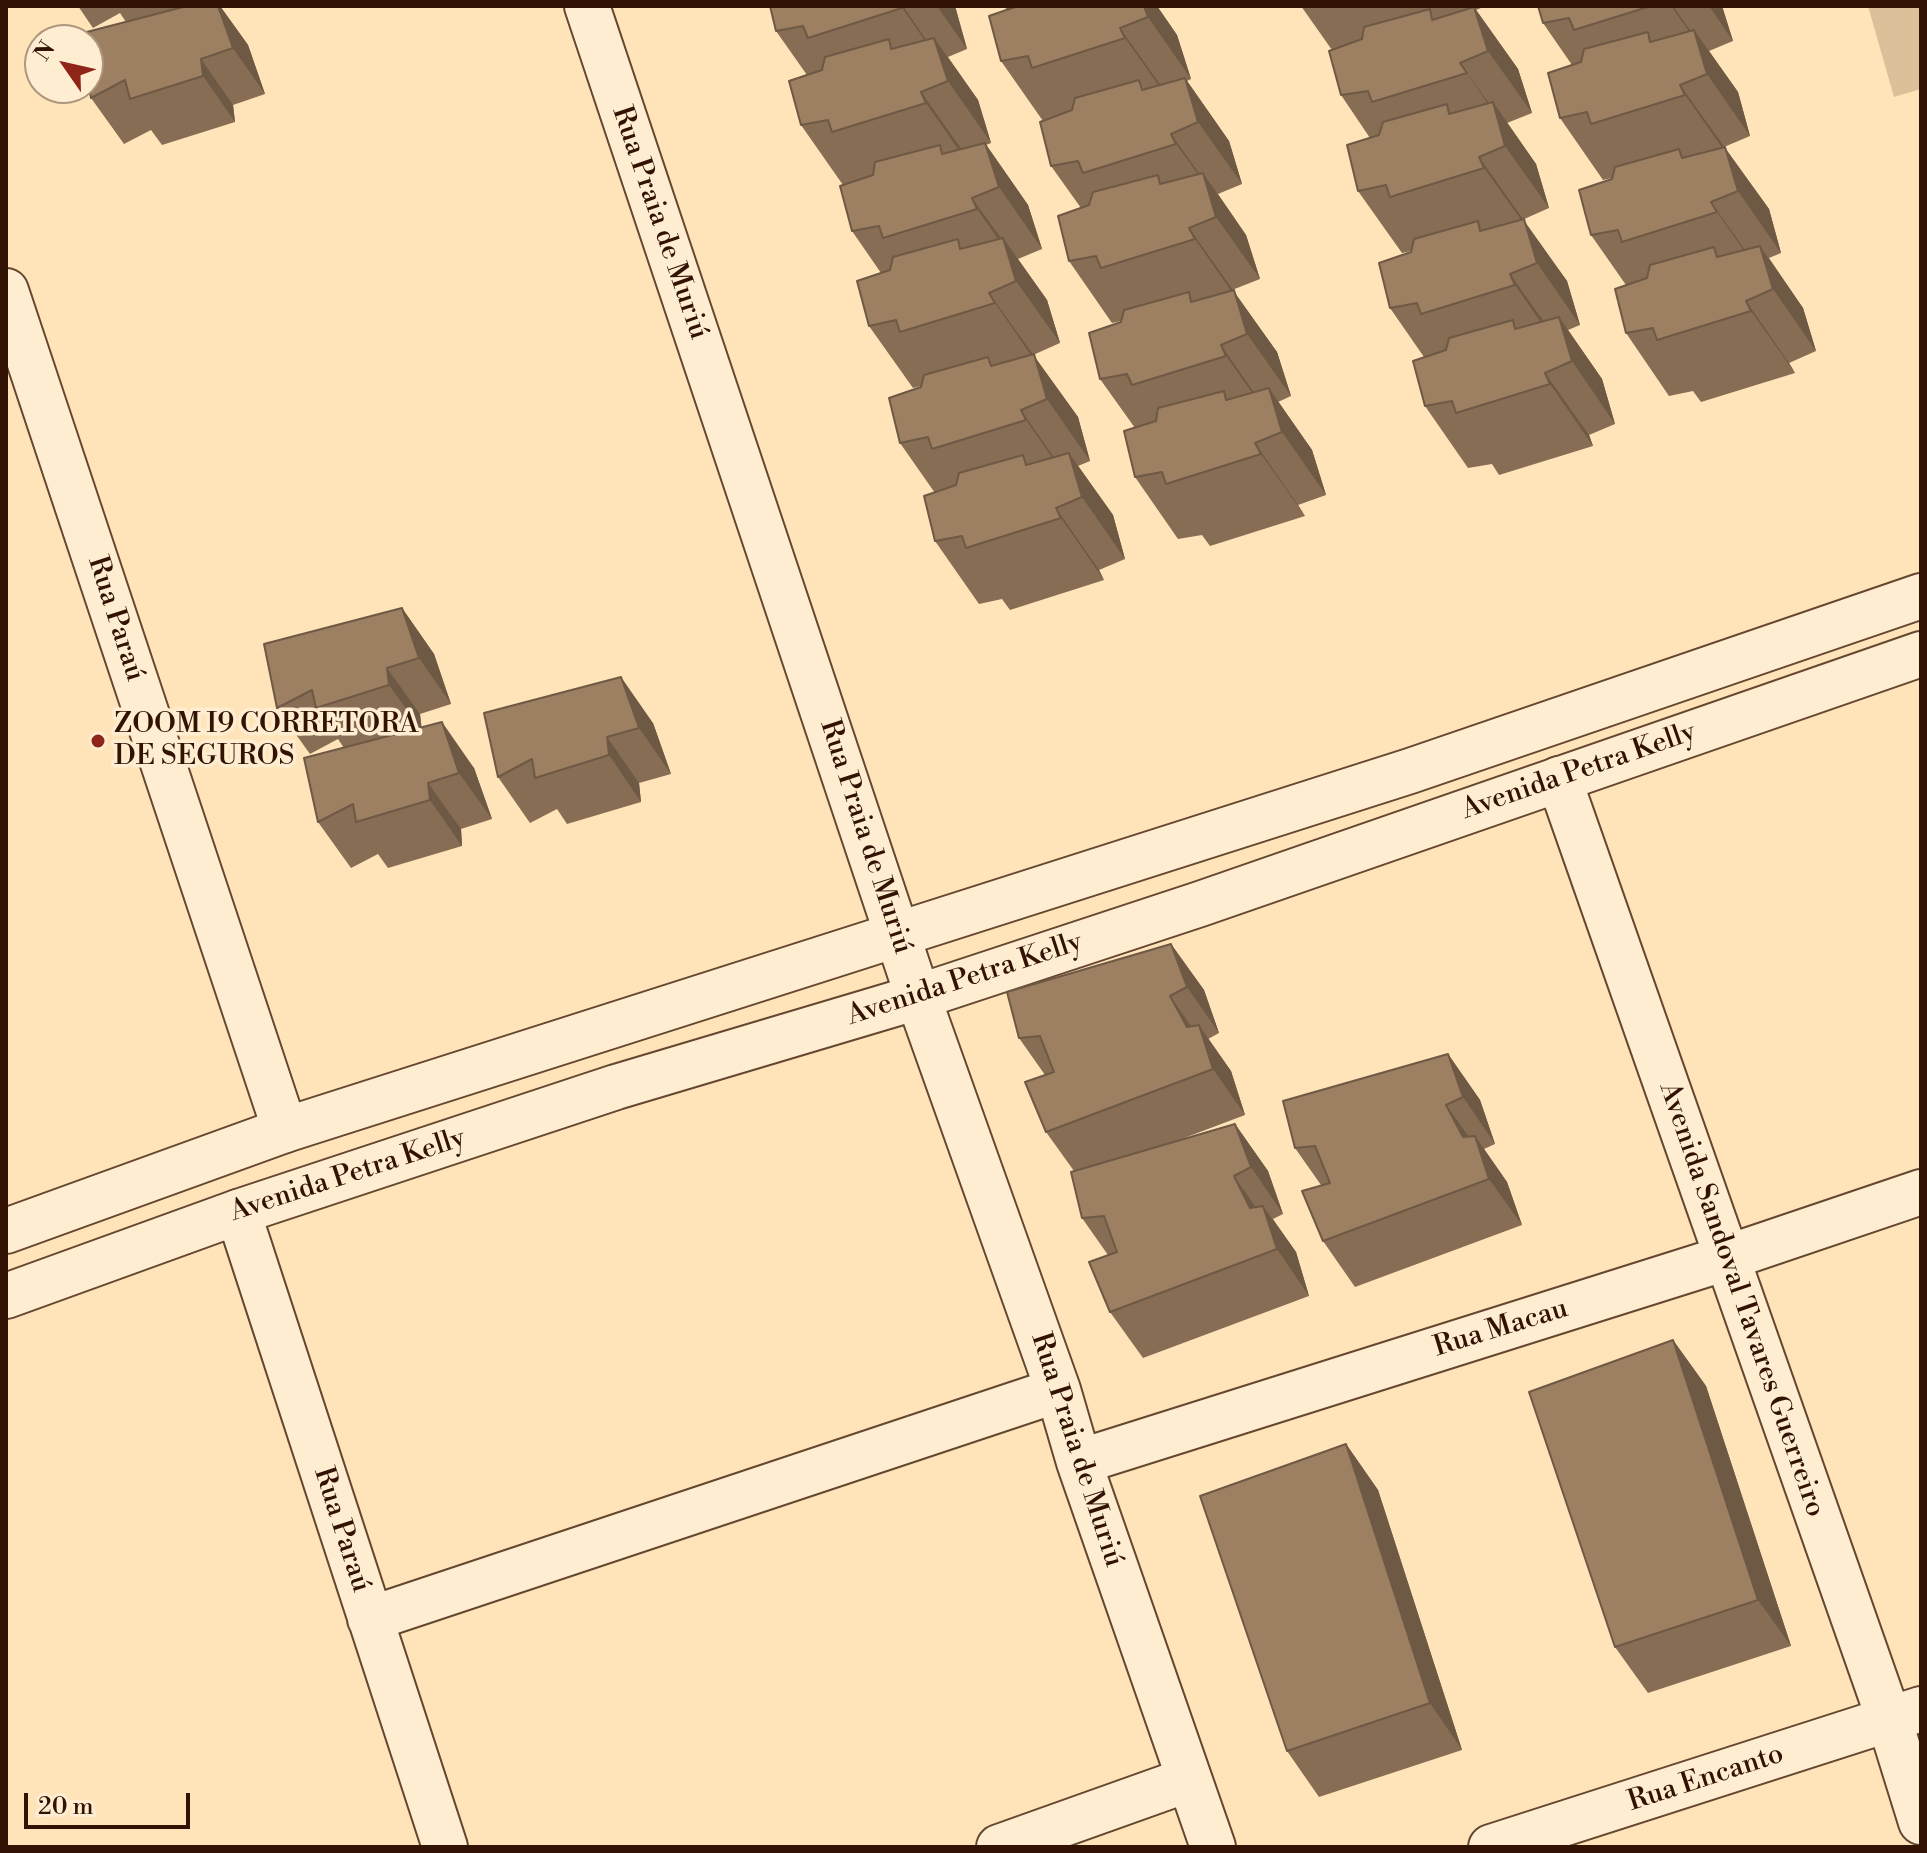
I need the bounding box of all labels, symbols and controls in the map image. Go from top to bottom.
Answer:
north arrow [24,24,104,104]
text: N [29,37,61,66]
street label: Rua Praia de Muriú [603,102,715,344]
street label: Rua Paraú [79,552,151,686]
place label: ZOOM I9 CORRETORA DE SEGUROS [114,708,418,774]
street label: Rua Praia de Muriú [811,716,919,958]
street label: Avenida Petra Kelly [1458,716,1700,828]
marker: ZOOM I9 CORRETORA DE SEGUROS [89,732,107,750]
street label: Avenida Petra Kelly [843,926,1087,1034]
street label: Avenida Sandoval Tavares Guerreiro [1651,1078,1831,1522]
street label: Avenida Petra Kelly [226,1122,470,1230]
street label: Rua Macau [1430,1293,1572,1365]
street label: Rua Praia de Muriú [1022,1329,1130,1571]
street label: Rua Paraú [305,1463,377,1597]
street label: Rua Encanto [1624,1738,1788,1820]
scale bar [28,1777,194,1827]
text: 20 m [38,1792,94,1822]

